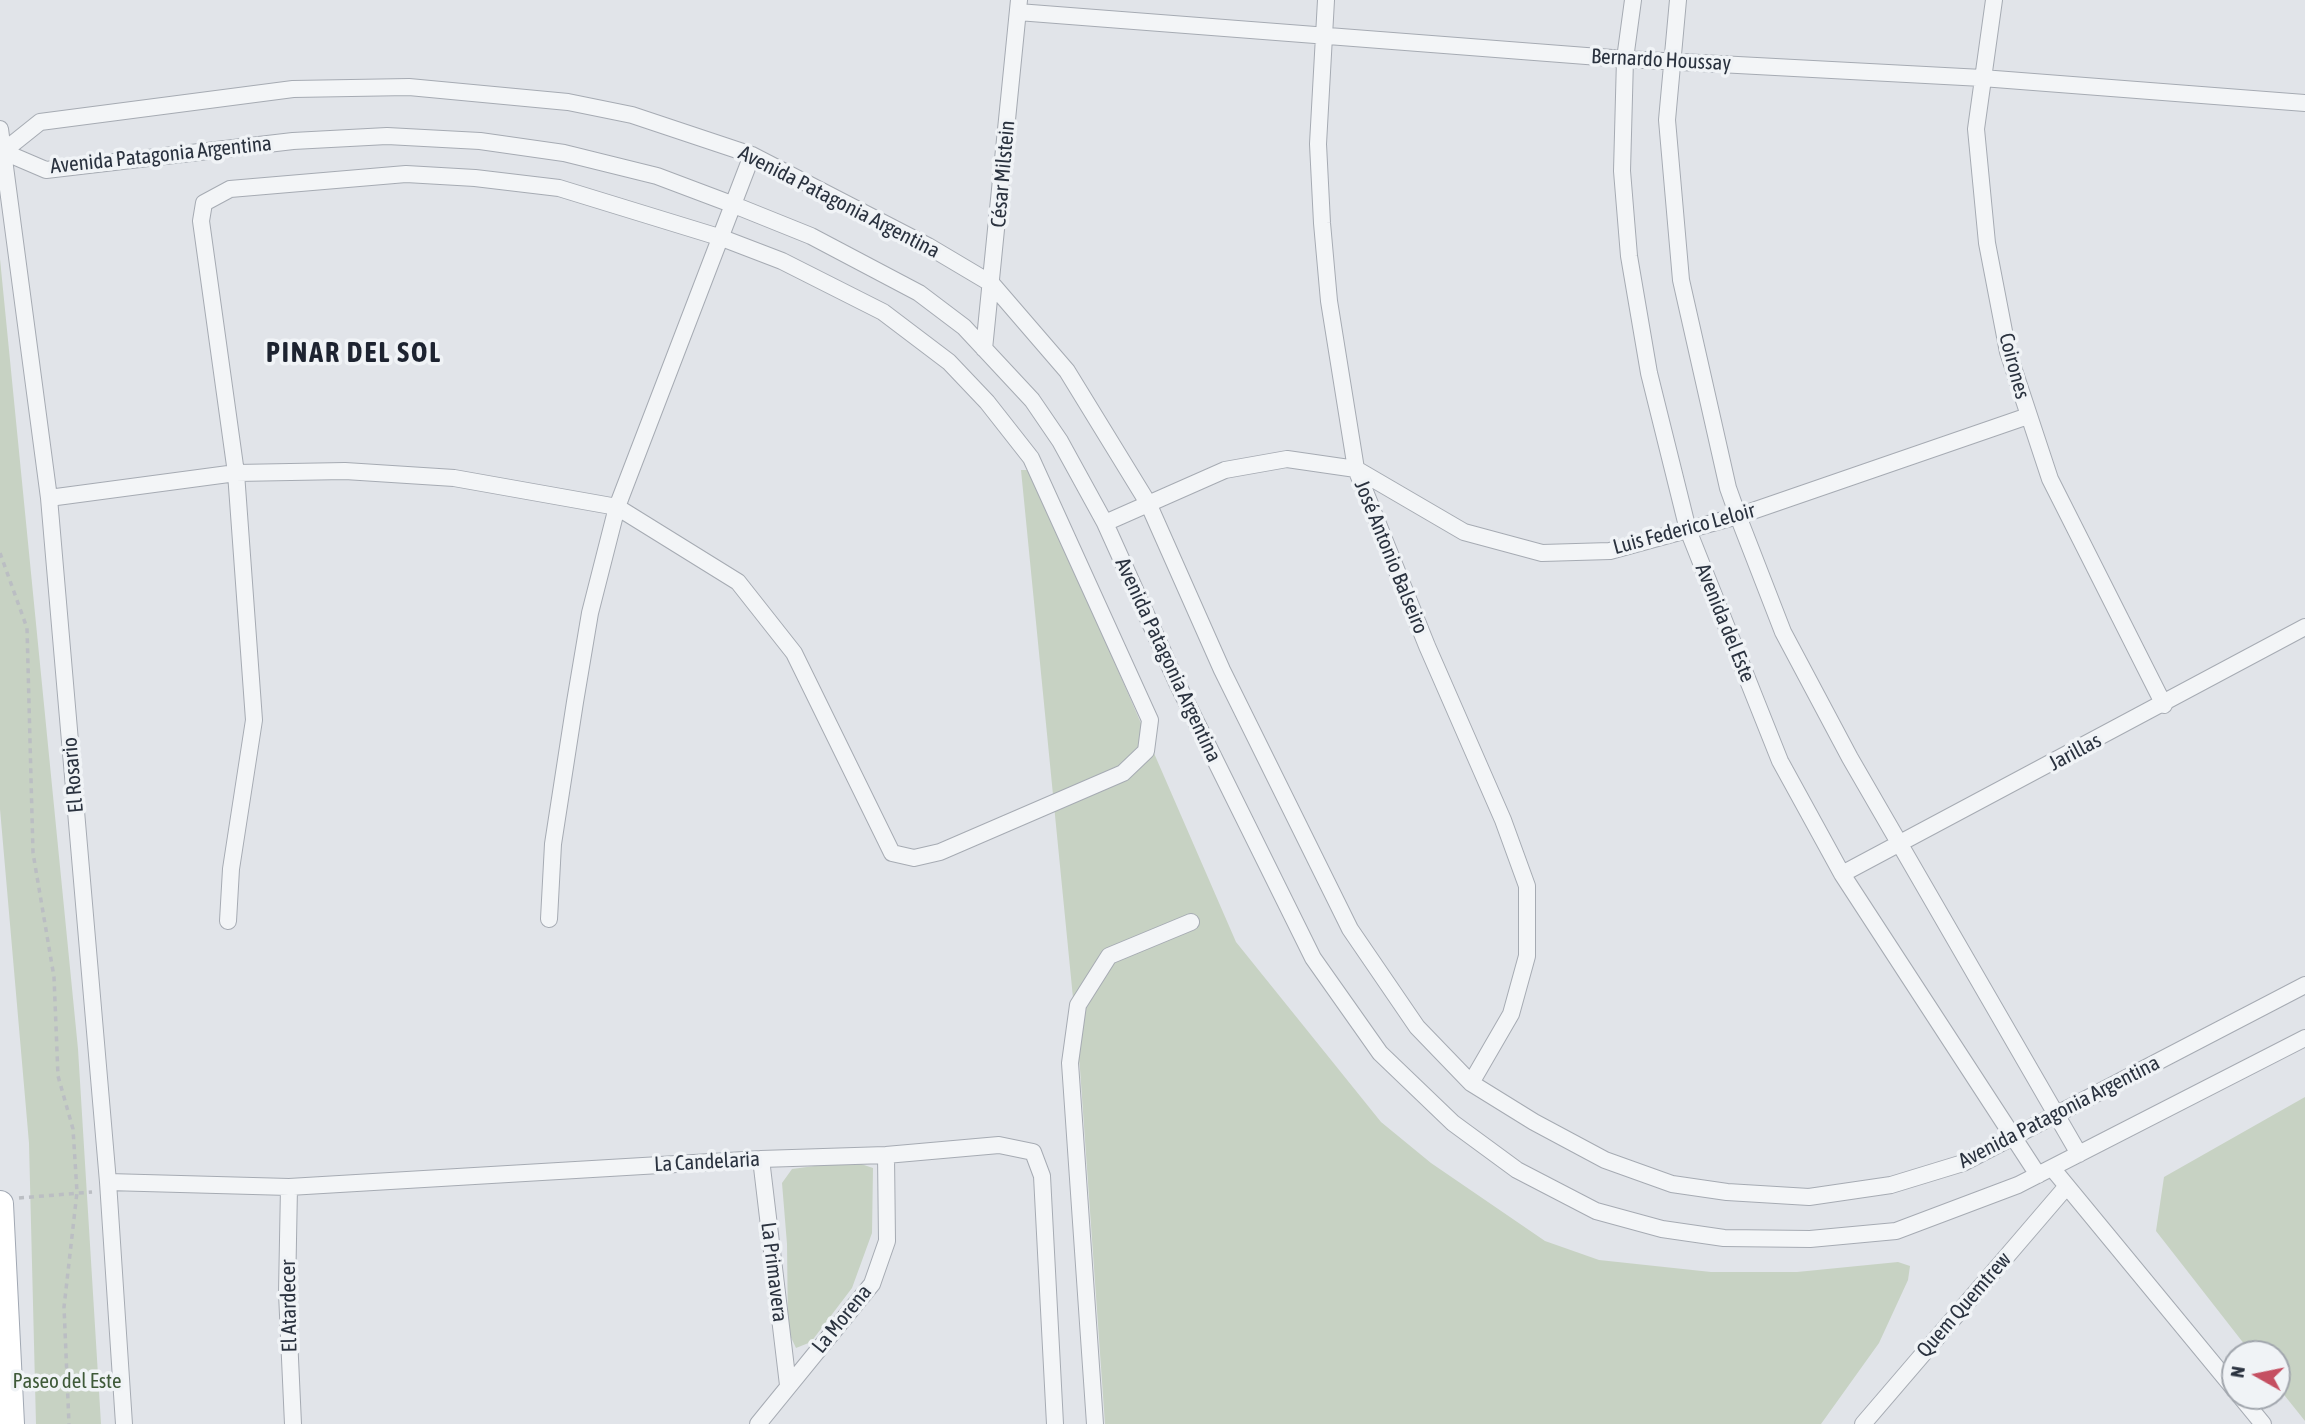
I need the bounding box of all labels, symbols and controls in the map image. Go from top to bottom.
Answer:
street label: Bernardo Houssay [1590,44,1732,76]
street label: César Milstein [986,119,1020,229]
street label: Avenida Patagonia Argentina [49,131,273,179]
street label: Avenida Patagonia Argentina [734,140,944,264]
street label: Coirones [1993,330,2035,402]
district label: PINAR DEL SOL [268,336,440,370]
street label: José Antonio Balseiro [1349,476,1433,638]
street label: Luis Federico Leloir [1610,498,1758,560]
street label: Avenida Patagonia Argentina [1110,554,1226,766]
street label: Avenida del Este [1690,560,1760,686]
street label: Jarillas [2044,728,2106,776]
street label: El Rosario [57,736,89,814]
street label: Avenida Patagonia Argentina [1954,1050,2164,1174]
street label: La Candelaria [654,1147,760,1177]
street label: La Primavera [755,1221,793,1323]
street label: Quem Quemtrew [1911,1247,2017,1363]
street label: El Atardecer [276,1260,302,1352]
street label: La Morena [807,1280,877,1358]
north arrow [2221,1340,2291,1410]
text: N [2225,1365,2249,1379]
park label: Paseo del Este [13,1368,121,1394]

